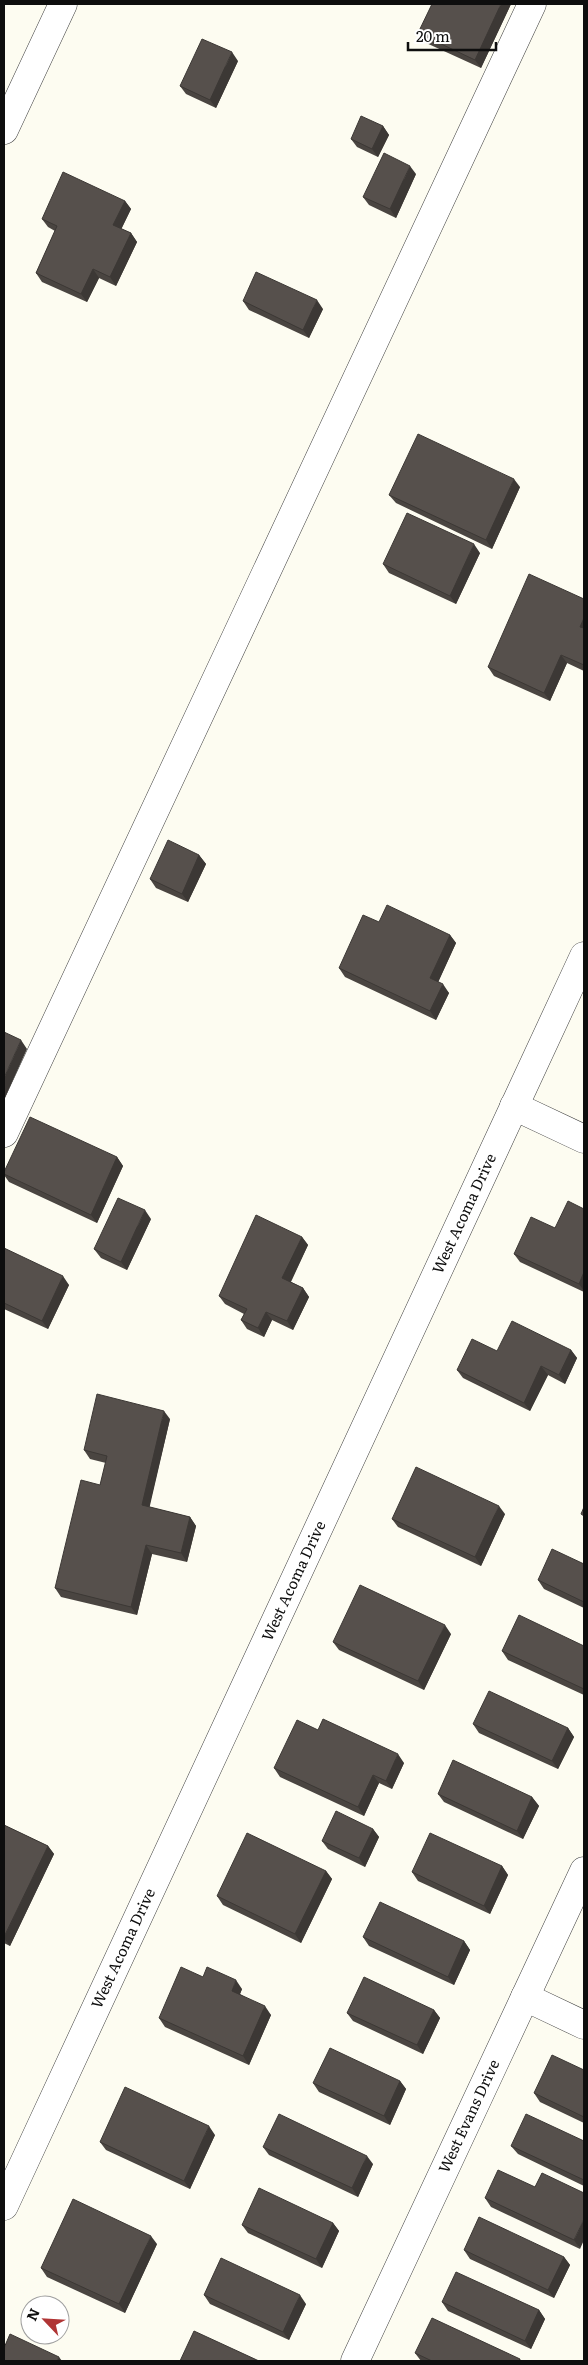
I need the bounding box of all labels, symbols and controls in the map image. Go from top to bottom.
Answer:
scale bar [408,20,496,52]
text: 20 m [416,24,450,47]
street label: West Acoma Drive [425,1149,501,1277]
street label: West Acoma Drive [255,1516,331,1644]
street label: West Acoma Drive [84,1884,160,2012]
street label: West Evans Drive [431,2055,505,2176]
north arrow [20,2295,70,2345]
text: N [21,2304,44,2324]

